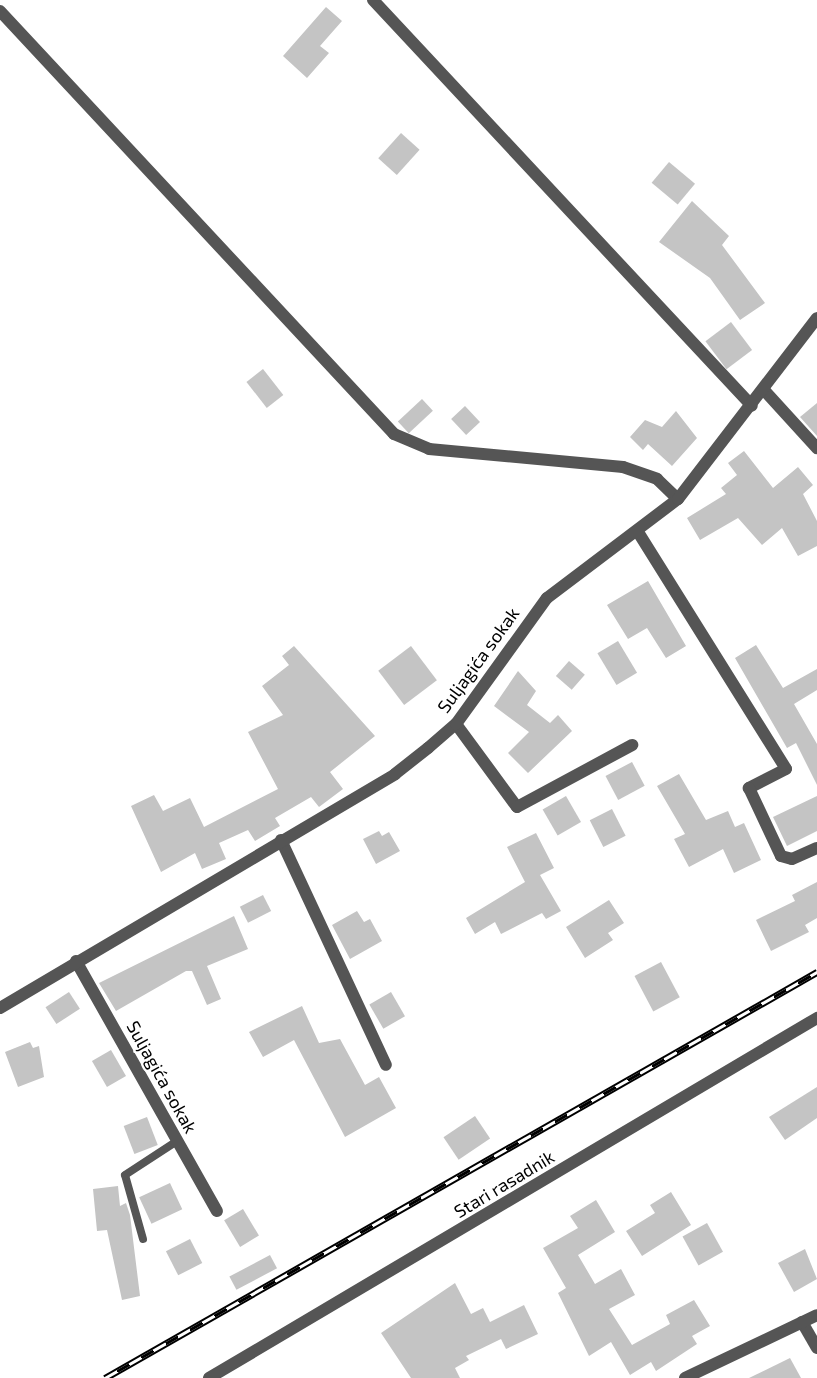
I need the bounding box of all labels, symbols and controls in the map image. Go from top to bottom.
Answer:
street label: Suljagića sokak [433,603,523,717]
street label: Suljagića sokak [122,1017,202,1137]
street label: Stari rasadnik [450,1146,558,1222]

